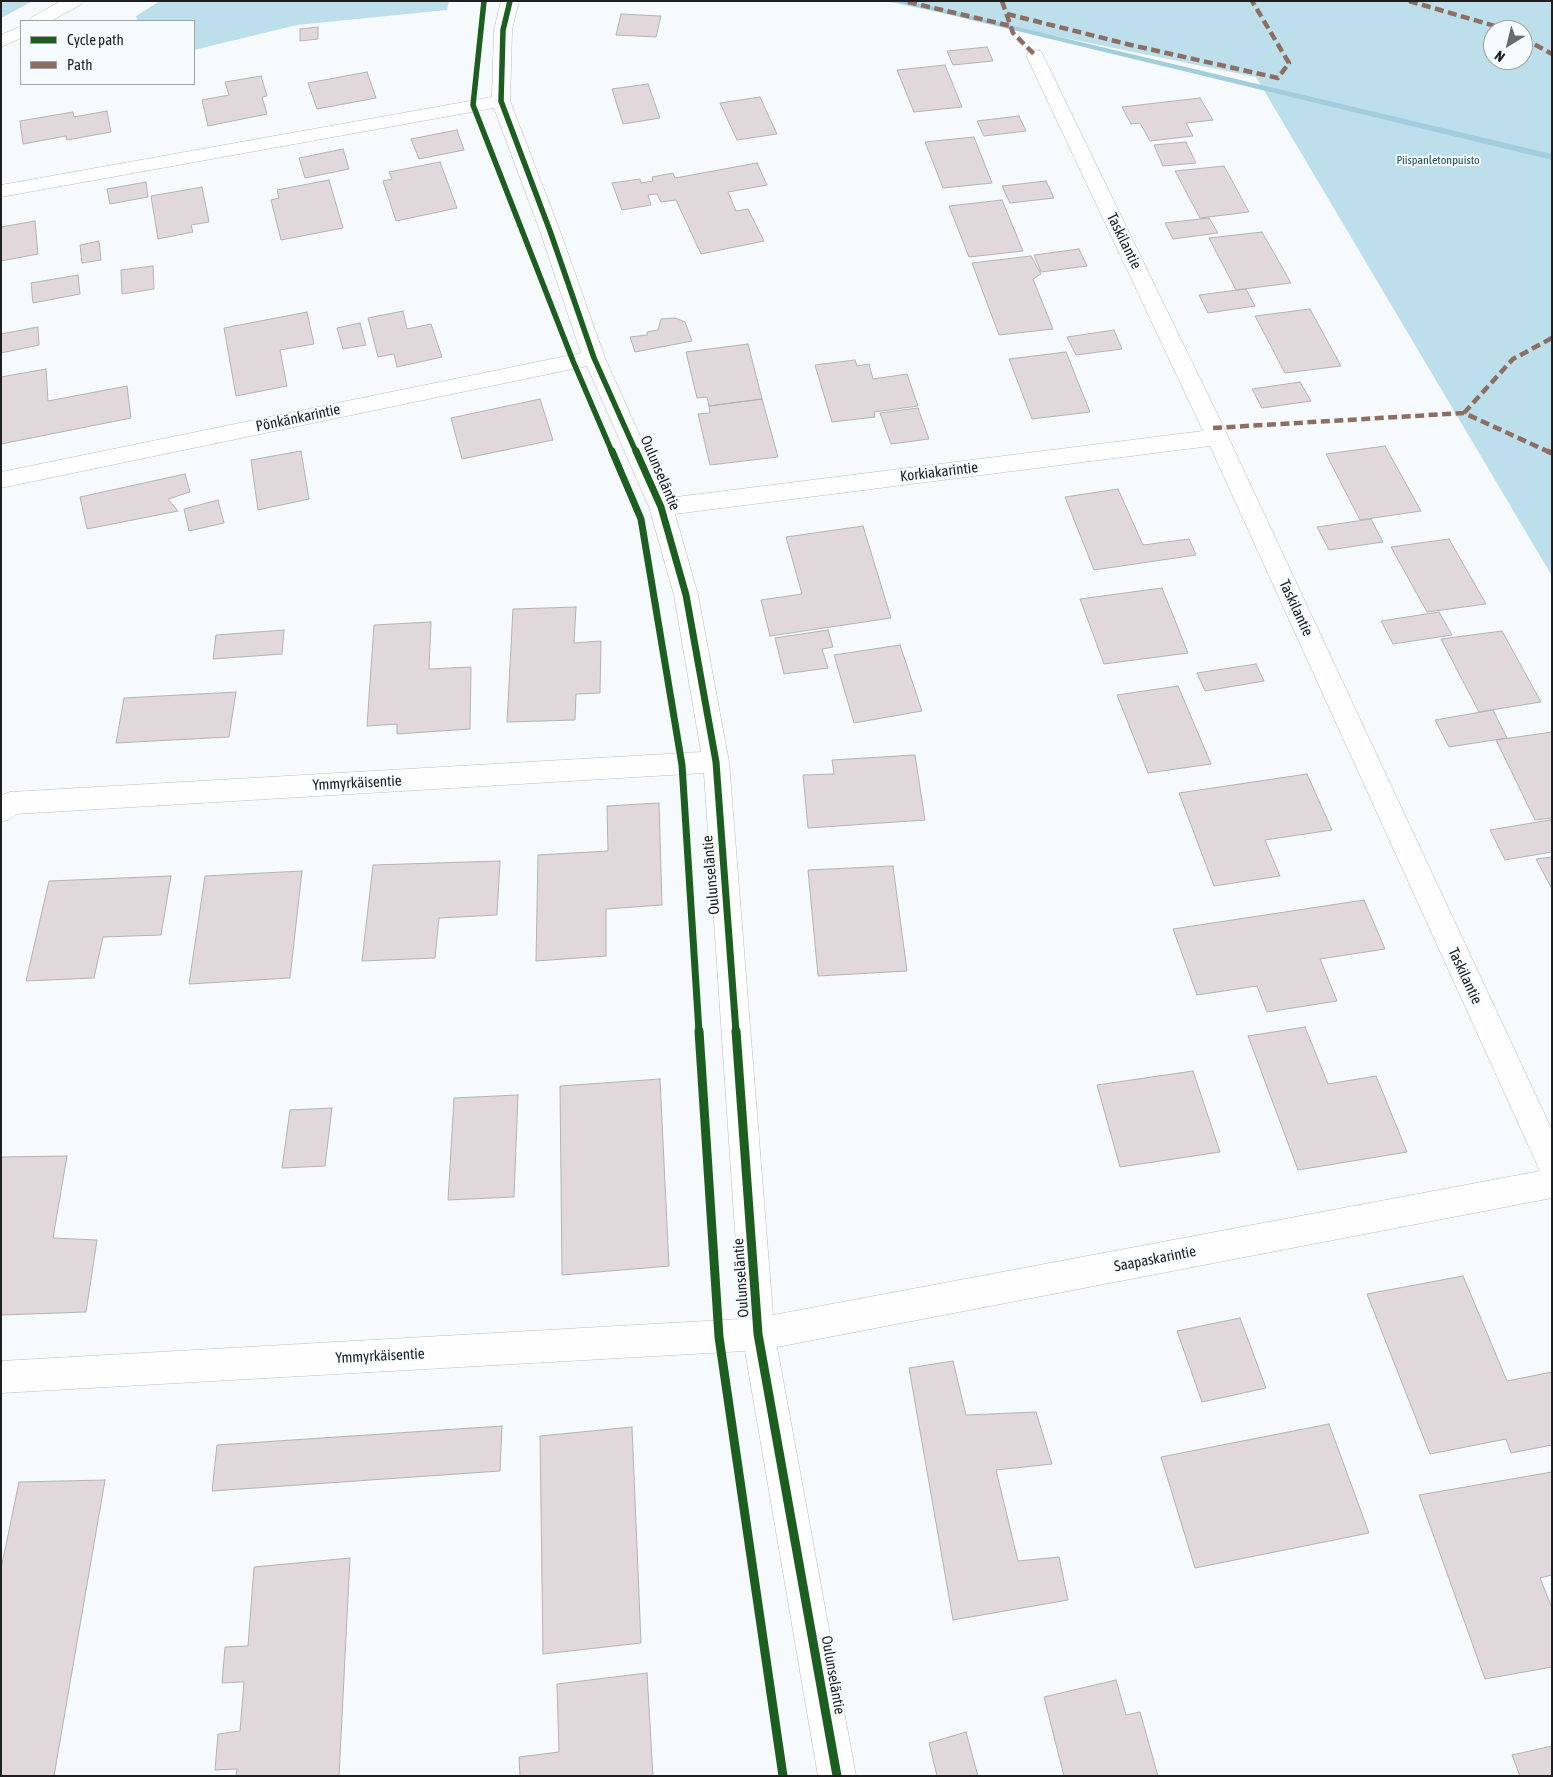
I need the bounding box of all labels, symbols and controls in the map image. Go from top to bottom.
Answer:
legend [20,20,195,85]
north arrow [1483,20,1533,70]
text: Cycle path [67,31,124,48]
text: N [1492,47,1508,65]
text: Path [67,56,93,73]
park label: Piispanletonpuisto [1396,153,1480,167]
street label: Taskilantie [1103,210,1145,272]
street label: Pönkänkarintie [254,400,342,436]
street label: Oulunseläntie [636,433,684,513]
street label: Korkiakarintie [899,458,979,486]
street label: Taskilantie [1275,577,1317,639]
street label: Ymmyrkäisentie [312,772,402,794]
street label: Oulunseläntie [699,835,723,915]
street label: Taskilantie [1444,945,1486,1007]
street label: Oulunseläntie [729,1238,753,1318]
street label: Saapaskarintie [1113,1242,1197,1276]
street label: Ymmyrkäisentie [335,1345,425,1367]
street label: Oulunseläntie [817,1634,849,1716]

